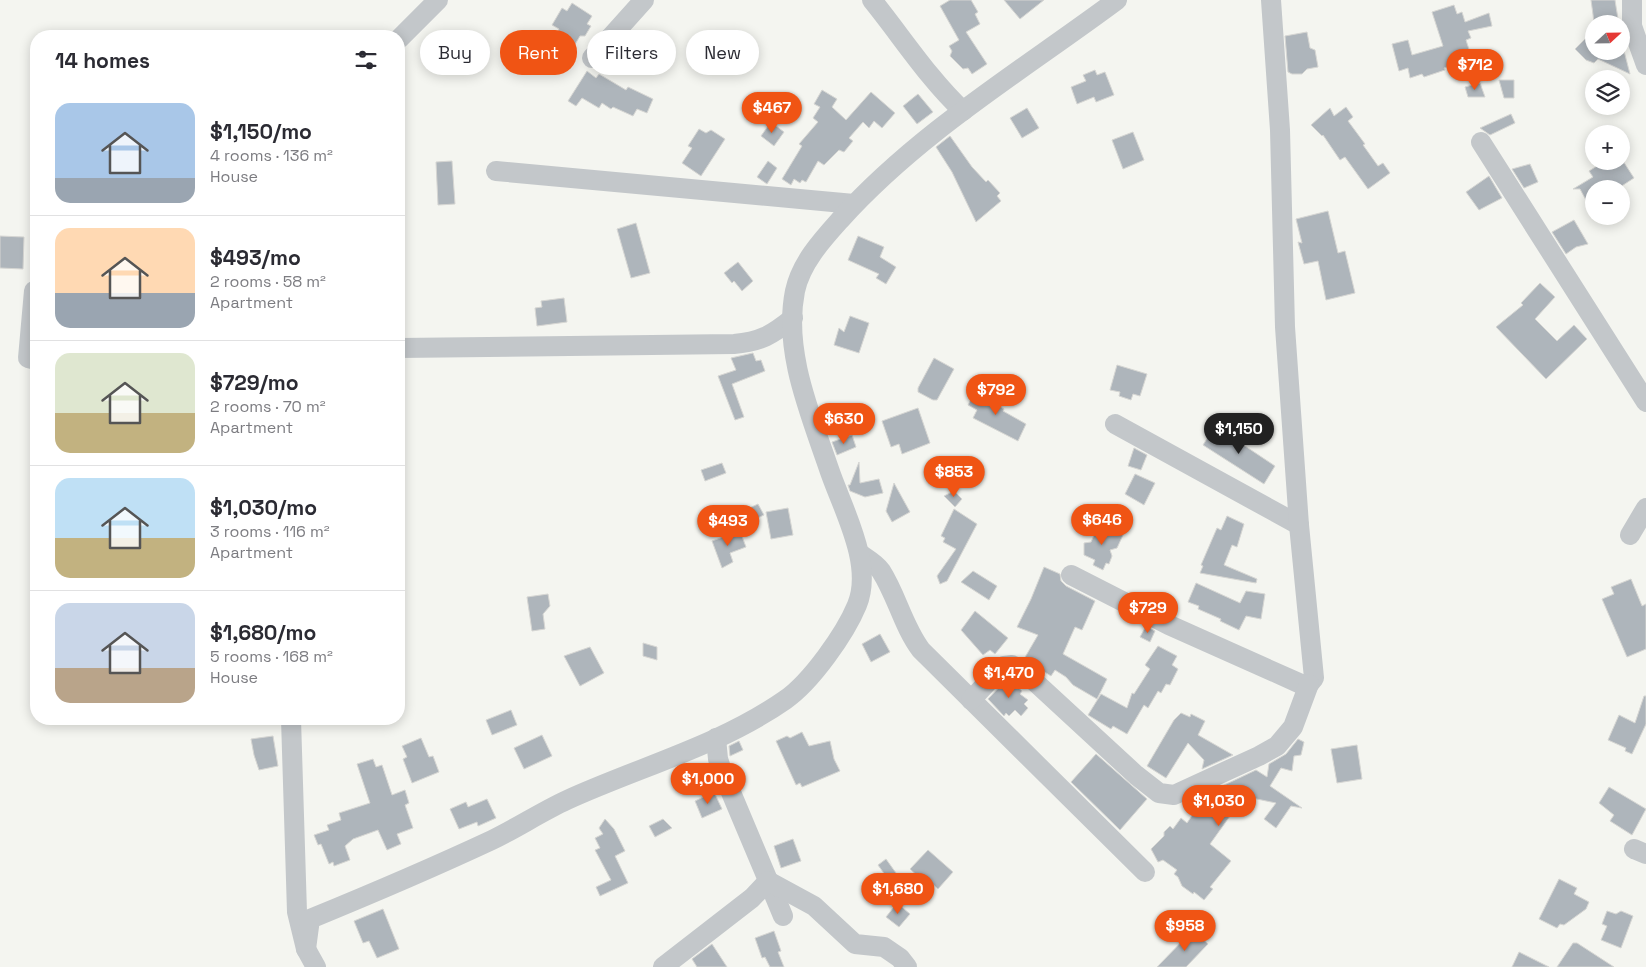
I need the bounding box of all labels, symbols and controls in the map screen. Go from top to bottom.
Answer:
north arrow [1585,15,1630,60]
map controls [1585,15,1630,225]
chip: Buy [420,30,490,75]
chip: Rent [500,30,577,75]
chip: Filters [587,30,676,75]
chip: New [686,30,759,75]
icon: filters [352,46,380,74]
text: 14 homes [55,47,150,74]
pin: $712 [1445,48,1505,91]
text: $712 [1457,54,1493,75]
button: layers [1585,70,1630,115]
pin: $467 [742,92,802,134]
text: $467 [753,97,791,118]
text: $1,150/mo [210,118,312,145]
icon: home [95,123,155,183]
button: + [1585,125,1630,170]
text: 4 rooms · 136 m² [210,145,333,166]
text: House [210,166,258,187]
button: − [1585,180,1630,225]
text: $493/mo [210,244,301,271]
icon: home [95,248,155,308]
text: 2 rooms · 58 m² [210,271,326,292]
text: Apartment [210,292,293,313]
text: $729/mo [210,369,299,396]
icon: home [95,373,155,433]
pin: $792 [966,374,1026,416]
text: $792 [977,379,1015,400]
text: 2 rooms · 70 m² [210,396,326,417]
pin: $630 [814,402,874,445]
text: $630 [824,408,864,429]
pin: $1,150 [1198,412,1280,455]
text: Apartment [210,417,293,438]
text: $1,150 [1215,418,1263,439]
pin: $853 [924,456,984,498]
text: $853 [935,461,973,482]
text: $1,030/mo [210,494,317,521]
icon: home [95,498,155,558]
pin: $493 [698,504,758,547]
pin: $646 [1072,504,1132,546]
text: $646 [1082,509,1122,530]
text: $493 [708,510,748,531]
text: 3 rooms · 116 m² [210,521,330,542]
text: Apartment [210,542,293,563]
pin: $729 [1118,592,1178,634]
text: $729 [1129,597,1167,618]
text: $1,680/mo [210,619,316,646]
icon: home [95,623,155,683]
text: 5 rooms · 168 m² [210,646,333,667]
pin: $1,470 [968,656,1050,699]
text: $1,470 [984,662,1034,683]
text: House [210,667,258,688]
pin: $1,000 [667,762,749,805]
text: $1,000 [682,768,734,789]
pin: $1,030 [1178,784,1260,827]
text: $1,030 [1193,790,1245,811]
pin: $1,680 [857,872,939,915]
text: $1,680 [872,878,924,899]
pin: $958 [1155,910,1215,952]
text: $958 [1166,915,1204,936]

